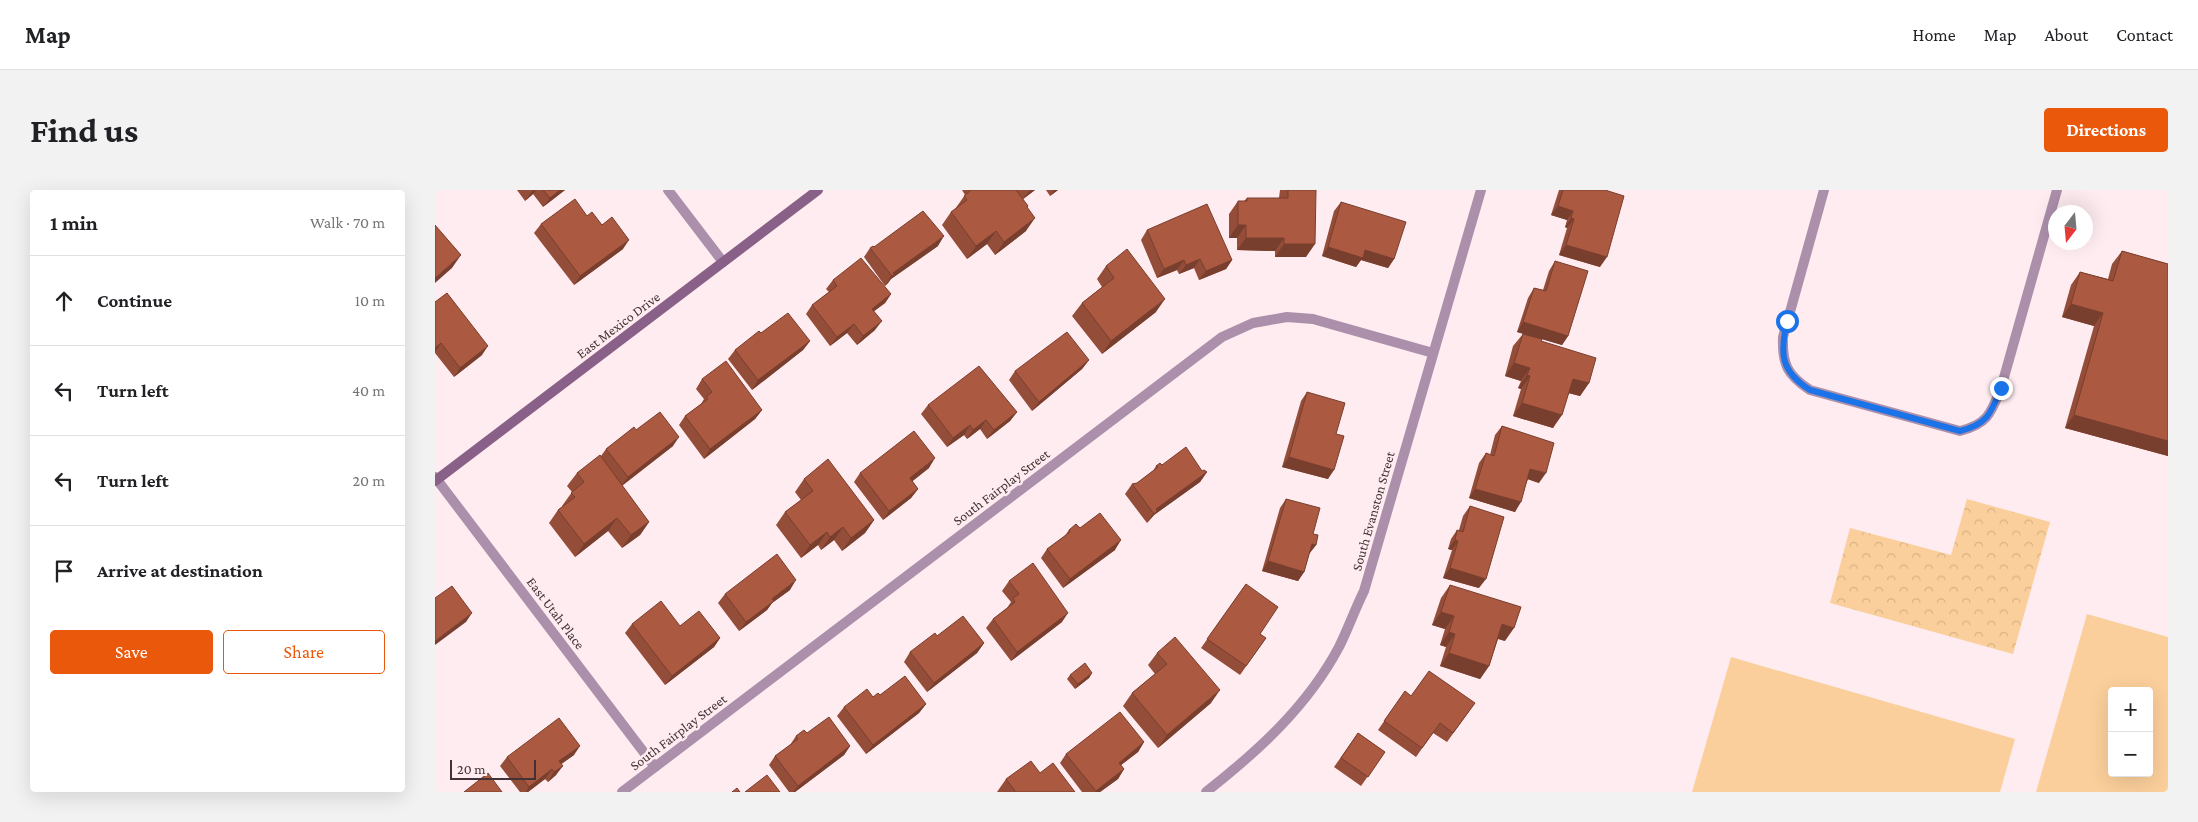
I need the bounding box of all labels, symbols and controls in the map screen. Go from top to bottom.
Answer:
text: Map [25,21,71,48]
text: Home [1913,25,1956,45]
text: Map [1984,25,2016,45]
text: About [2044,25,2088,45]
text: Contact [2116,25,2173,45]
button: Directions [2044,108,2168,152]
text: Find us [30,111,138,150]
north arrow [2048,205,2093,250]
text: 1 min [50,211,98,235]
text: Walk · 70 m [310,214,385,231]
icon: ahead [50,287,78,315]
street label: East Mexico Drive [573,288,663,362]
text: Continue [97,290,172,311]
text: 10 m [355,292,385,309]
route start [1776,310,1799,333]
icon: left [50,377,78,405]
route end [1990,377,2013,400]
text: Turn left [97,380,169,401]
text: 40 m [352,382,385,399]
street label: South Fairplay Street [950,445,1053,529]
street label: South Evanston Street [1348,449,1398,572]
icon: left [50,467,78,495]
text: Turn left [97,470,169,491]
text: 20 m [352,472,385,489]
icon: arrive [50,557,78,585]
text: Arrive at destination [97,560,263,581]
street label: East Utah Place [524,574,588,652]
button: Save [50,630,213,674]
button: Share [223,630,385,674]
map controls [2108,687,2153,777]
button: + [2108,687,2153,732]
street label: South Fairplay Street [627,690,730,774]
button: − [2108,732,2153,777]
scale bar [450,757,536,780]
text: 20 m [457,761,485,777]

